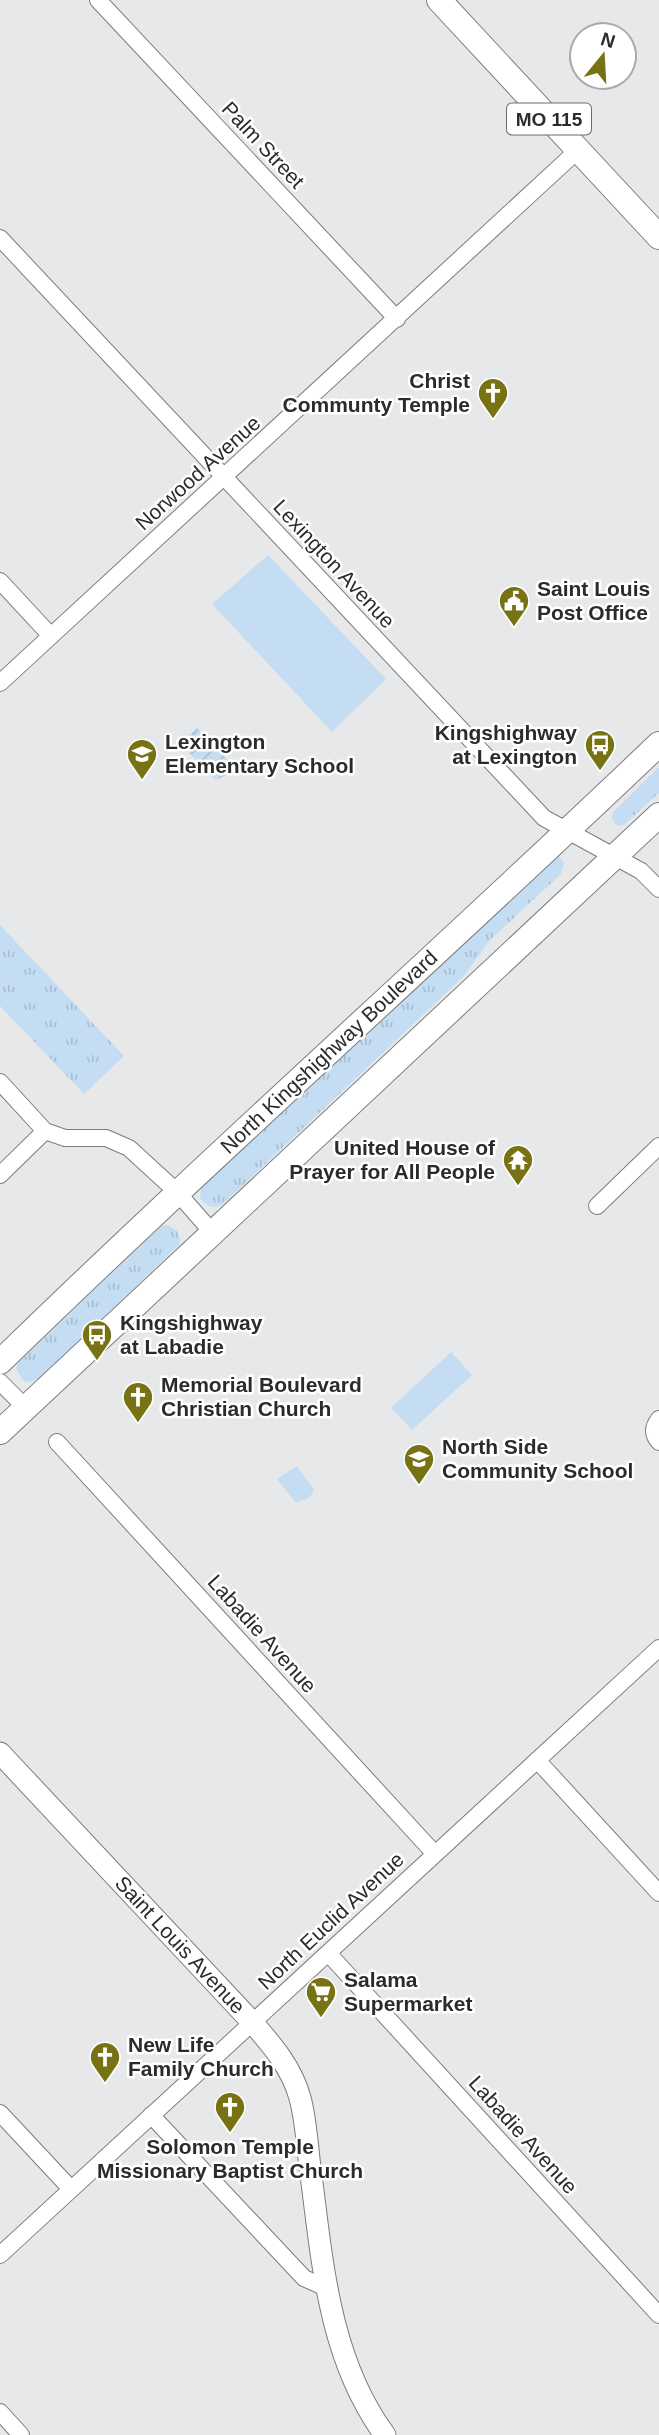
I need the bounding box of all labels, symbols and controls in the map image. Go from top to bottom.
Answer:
north arrow [568,21,638,91]
text: N [598,28,618,52]
street label: Palm Street [218,97,309,193]
road number: MO 115 [507,104,591,134]
place label: Christ Communty Temple [283,369,470,416]
church icon: Christ Communty Temple [476,376,510,420]
street label: Norwood Avenue [131,411,265,535]
street label: Lexington Avenue [269,495,400,632]
place label: Saint Louis Post Office [537,577,650,624]
public building icon: Saint Louis Post Office [497,584,531,628]
place label: Kingshighway at Lexington [435,721,577,768]
bus stop icon: Kingshighway at Lexington [583,728,617,772]
place label: Lexington Elementary School [165,730,354,777]
school or university icon: Lexington Elementary School [125,737,159,781]
street label: North Kingshighway Boulevard [216,945,442,1158]
place label: United House of Prayer for All People [289,1136,496,1183]
temple icon: United House of Prayer for All People [501,1143,535,1187]
place label: Kingshighway at Labadie [120,1311,263,1358]
bus stop icon: Kingshighway at Labadie [80,1318,114,1362]
place label: Memorial Boulevard Christian Church [161,1373,362,1420]
church icon: Memorial Boulevard Christian Church [121,1380,155,1424]
place label: North Side Community School [442,1435,633,1482]
school or university icon: North Side Community School [402,1442,436,1486]
street label: Labadie Avenue [204,1570,321,1697]
street label: North Euclid Avenue [253,1847,408,1994]
street label: Saint Louis Avenue [111,1871,250,2018]
place label: Salama Supermarket [344,1968,472,2015]
supermarket icon: Salama Supermarket [304,1975,338,2019]
place label: New Life Family Church [128,2033,274,2080]
church icon: New Life Family Church [88,2040,122,2084]
street label: Labadie Avenue [465,2071,582,2198]
church icon: Solomon Temple Missionary Baptist Church [213,2090,247,2134]
place label: Solomon Temple Missionary Baptist Church [97,2135,363,2182]

